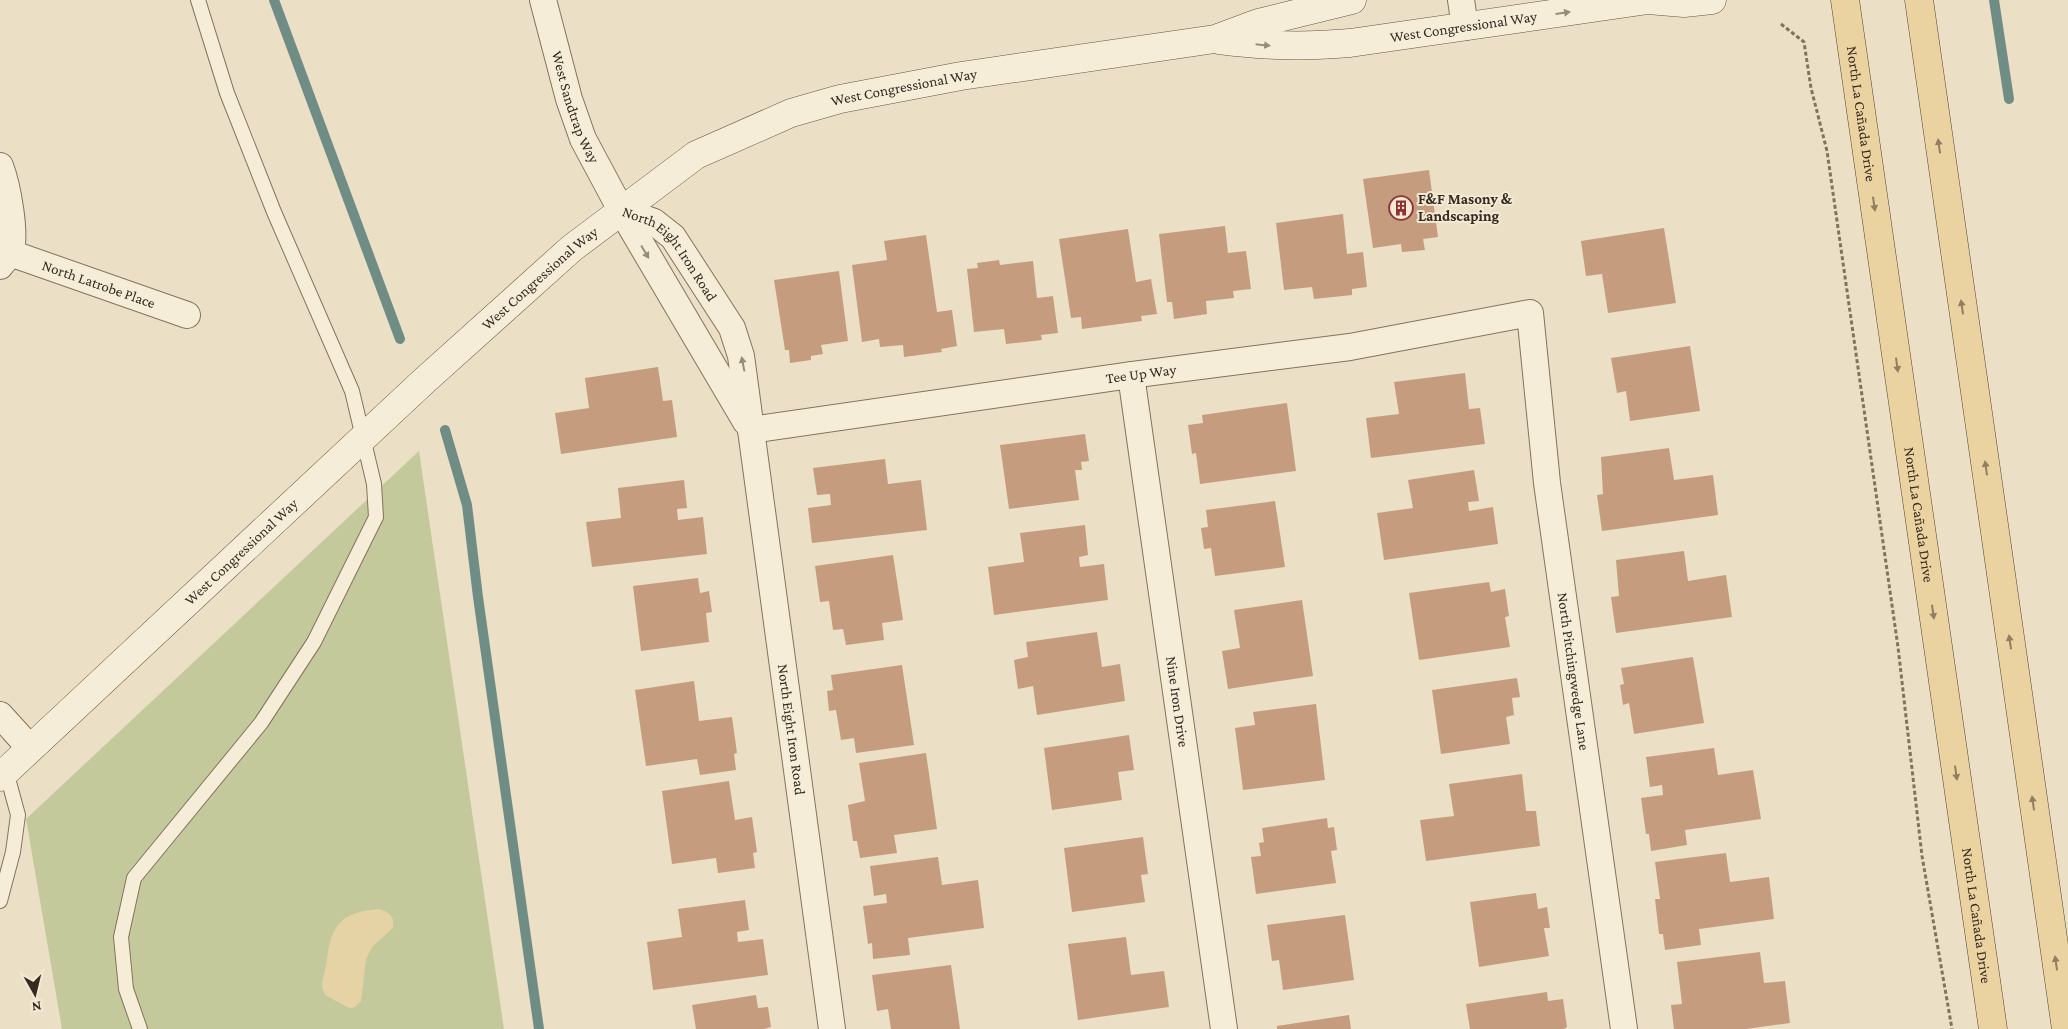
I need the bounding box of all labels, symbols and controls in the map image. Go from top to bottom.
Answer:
street label: West Congressional Way [1389,8,1538,45]
one-way arrow [1556,8,1572,16]
one-way arrow [1256,41,1272,49]
street label: North La Cañada Drive [1844,45,1879,183]
street label: West Sandtrap Way [549,49,602,166]
street label: West Congressional Way [829,66,978,109]
one-way arrow [1935,138,1943,154]
place label: F&F Masony & Landscaping [1418,191,1513,224]
building icon: F&F Masony & Landscaping [1388,195,1414,221]
one-way arrow [1870,196,1878,212]
street label: North Eight Iron Road [620,203,720,304]
street label: West Congressional Way [479,224,602,333]
one-way arrow [641,245,650,258]
street label: North Latrobe Place [40,257,158,311]
one-way arrow [1958,299,1966,315]
one-way arrow [738,356,746,372]
one-way arrow [1893,357,1901,373]
street label: Tee Up Way [1105,361,1177,387]
street label: North La Cañada Drive [1901,446,1937,584]
one-way arrow [1981,460,1989,476]
street label: West Congressional Way [181,495,302,608]
street label: North Pitchingwedge Lane [1555,591,1593,752]
one-way arrow [1929,605,1937,621]
one-way arrow [2006,633,2014,649]
street label: Nine Iron Drive [1163,655,1192,749]
street label: North Eight Iron Road [775,663,808,796]
one-way arrow [1952,766,1960,782]
one-way arrow [2029,794,2037,810]
street label: North La Cañada Drive [1959,847,1994,985]
one-way arrow [2052,955,2060,971]
north arrow [10,969,60,1019]
text: N [31,998,43,1016]

